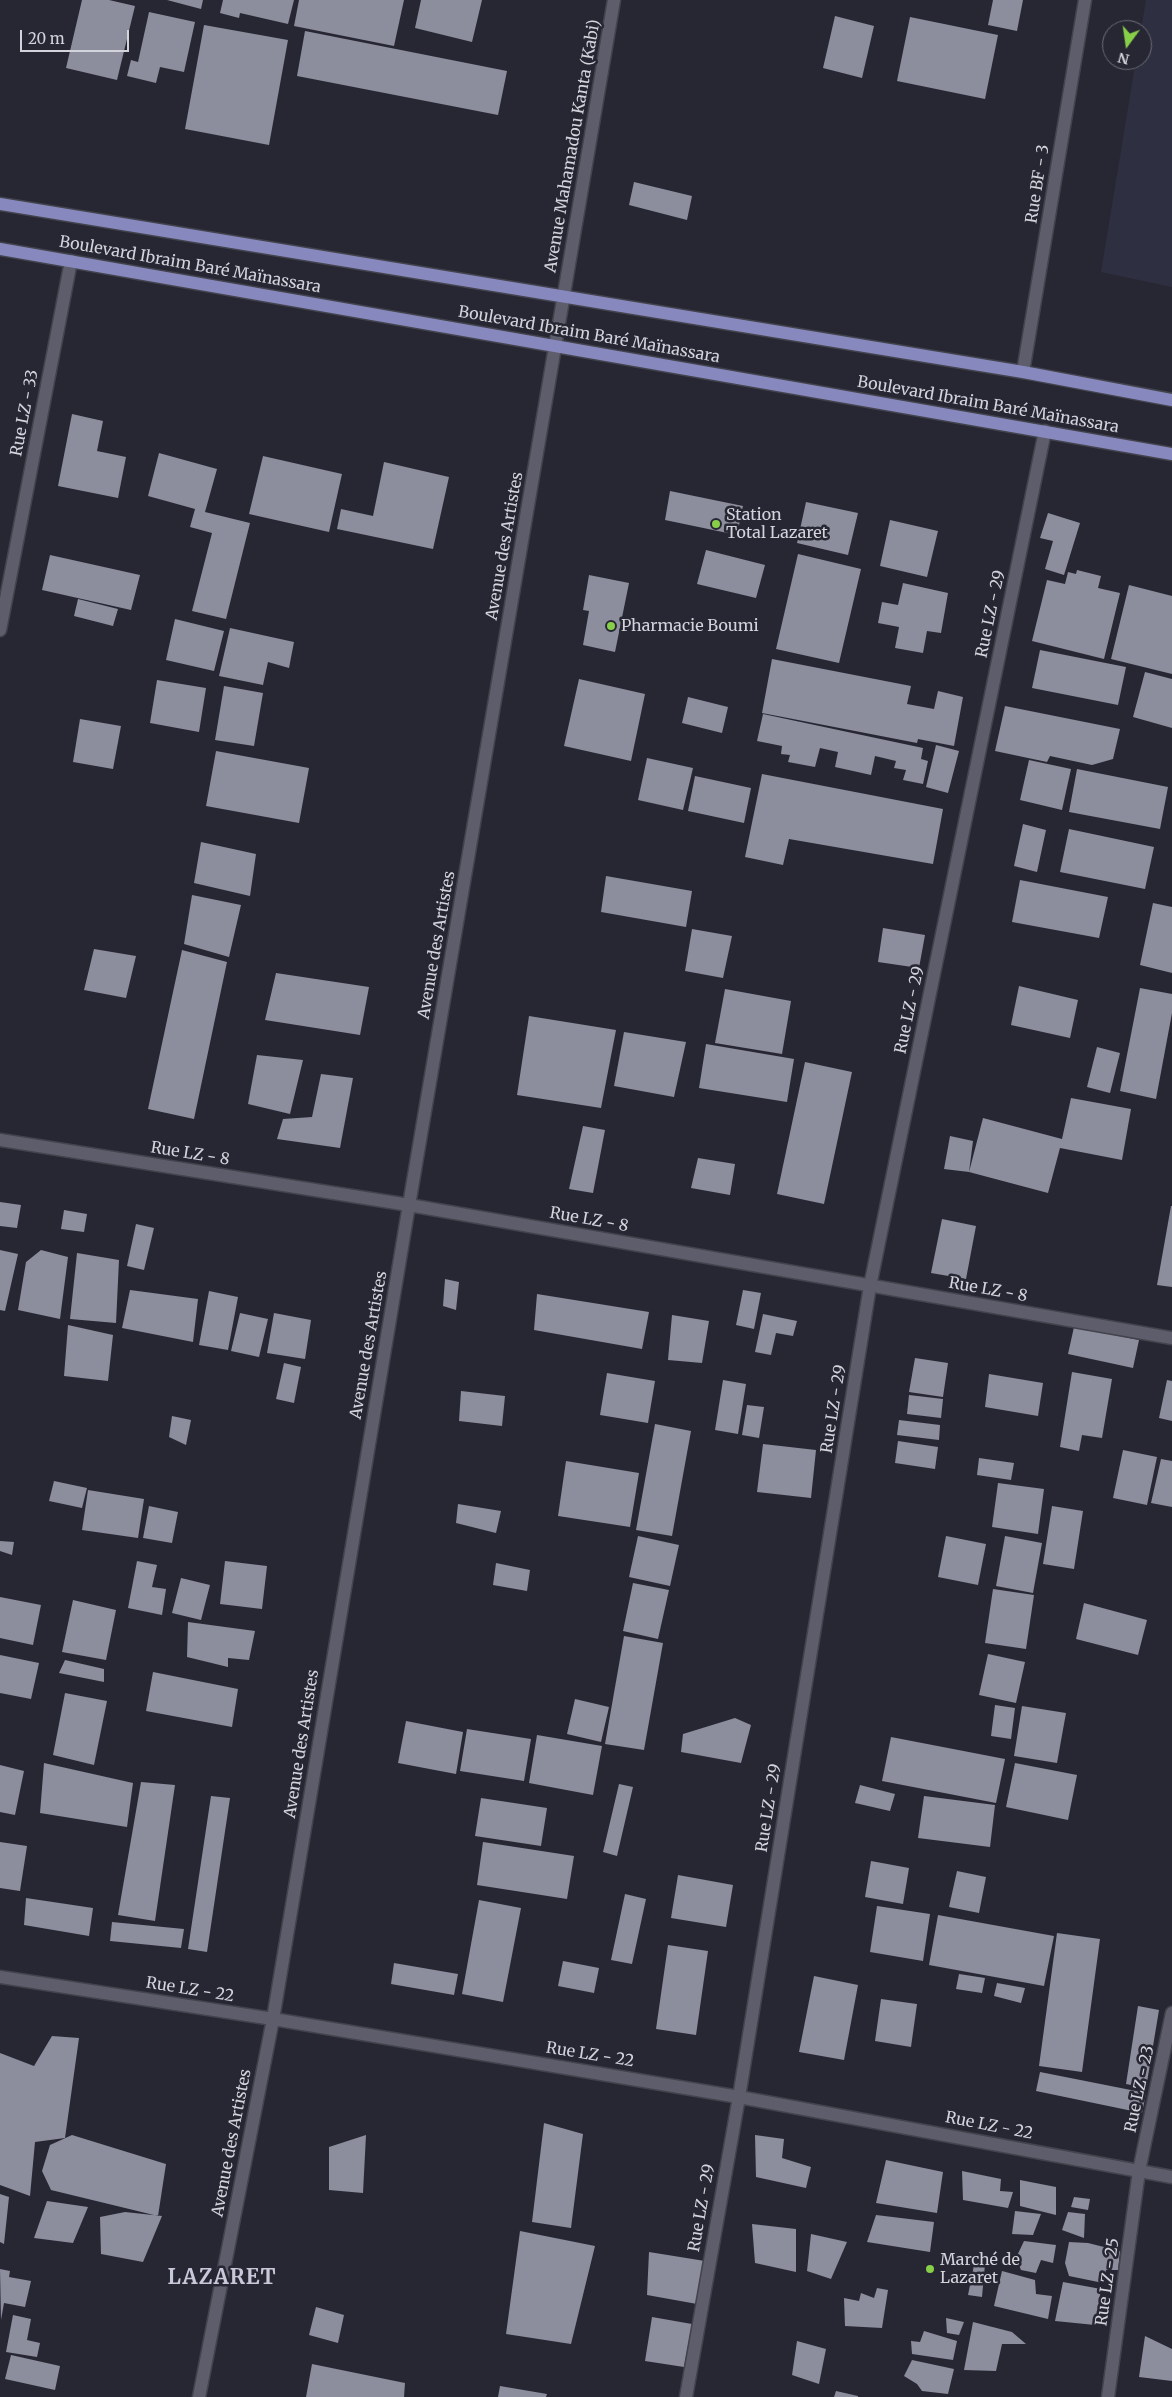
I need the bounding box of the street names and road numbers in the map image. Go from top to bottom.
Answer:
street label: Avenue Mahamadou Kanta (Kabi) [541,18,605,274]
street label: Rue BF - 3 [1022,143,1054,225]
street label: Boulevard Ibraim Baré Maïnassara [58,233,322,297]
street label: Boulevard Ibraim Baré Maïnassara [457,303,721,367]
street label: Rue LZ - 33 [7,368,43,458]
street label: Boulevard Ibraim Baré Maïnassara [856,373,1120,437]
street label: Avenue des Artistes [483,470,527,622]
street label: Rue LZ - 29 [972,568,1010,660]
street label: Avenue des Artistes [415,869,459,1021]
street label: Rue LZ - 29 [891,964,929,1056]
street label: Rue LZ - 8 [149,1138,231,1170]
street label: Rue LZ - 8 [548,1204,630,1236]
street label: Avenue des Artistes [347,1269,391,1421]
street label: Rue LZ - 8 [947,1274,1029,1306]
street label: Rue LZ - 29 [818,1364,850,1454]
street label: Avenue des Artistes [281,1668,323,1820]
street label: Rue LZ - 29 [753,1763,785,1853]
street label: Rue LZ - 22 [145,1974,235,2006]
street label: Rue LZ - 22 [545,2039,635,2071]
street label: Rue LZ - 23 [1121,2044,1159,2134]
street label: Avenue des Artistes [208,2068,256,2218]
street label: Rue LZ - 22 [944,2108,1034,2144]
street label: Rue LZ - 29 [685,2162,719,2254]
street label: Rue LZ - 25 [1092,2237,1124,2327]

